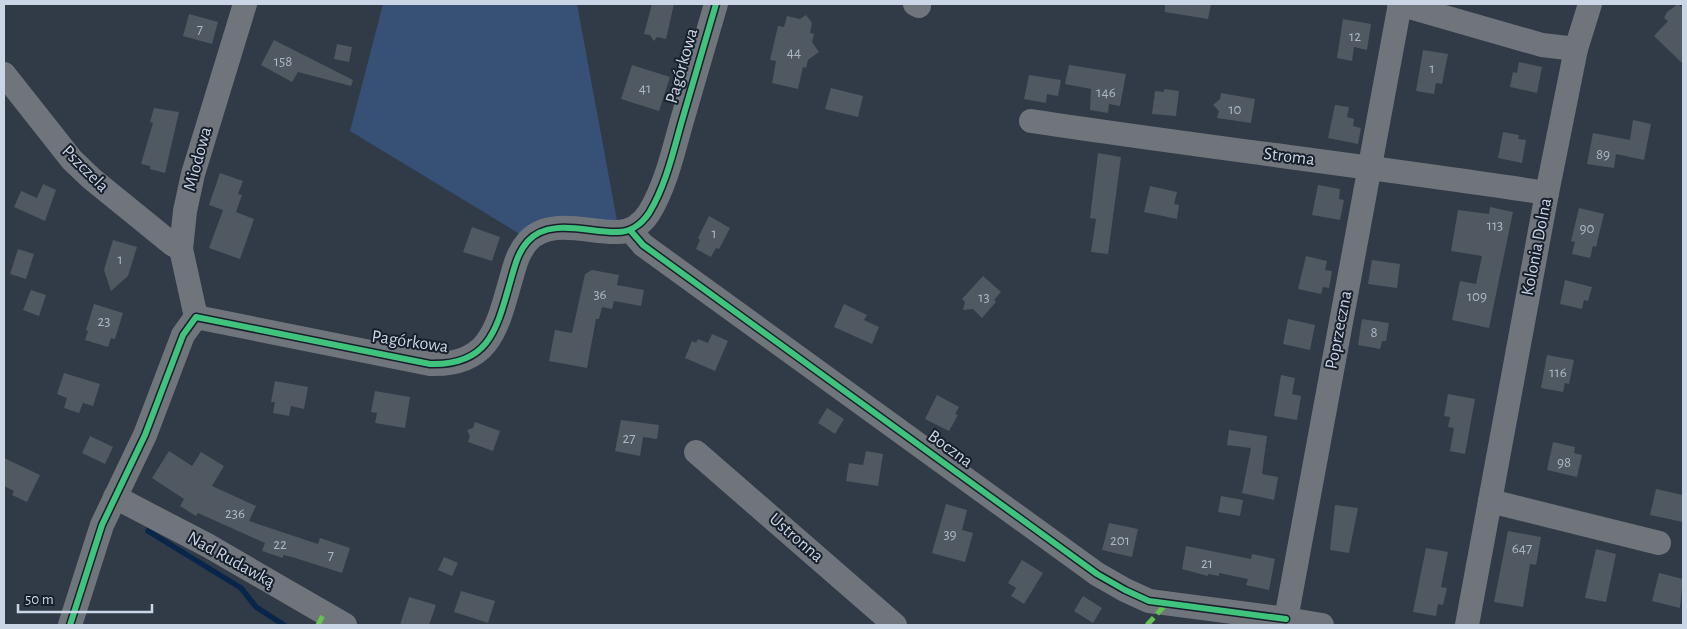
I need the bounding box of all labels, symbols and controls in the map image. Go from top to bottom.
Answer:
house number: 7 [197,22,203,37]
street label: Pagórkowa [663,26,701,106]
house number: 12 [1349,29,1361,44]
house number: 44 [787,45,801,60]
house number: 158 [274,54,292,69]
house number: 1 [1429,61,1435,76]
house number: 41 [639,81,651,96]
house number: 146 [1096,85,1116,100]
house number: 10 [1228,102,1242,117]
street label: Miodowa [181,125,215,193]
street label: Pszczela [58,142,112,196]
street label: Stroma [1262,145,1316,169]
house number: 89 [1596,147,1610,162]
street label: Kolonia Dolna [1519,197,1555,297]
house number: 113 [1487,218,1503,233]
house number: 90 [1580,221,1595,236]
house number: 1 [711,226,717,241]
house number: 1 [117,252,123,267]
house number: 36 [593,287,607,302]
street label: Poprzeczna [1323,289,1355,371]
house number: 109 [1467,289,1487,304]
house number: 13 [978,290,990,305]
house number: 23 [97,314,111,329]
house number: 8 [1370,325,1378,340]
street label: Pagórkowa [371,328,449,356]
house number: 116 [1549,365,1567,380]
street label: Boczna [924,427,976,471]
house number: 27 [622,431,636,446]
house number: 98 [1557,455,1571,470]
house number: 236 [225,506,245,521]
street label: Ustronna [766,510,826,566]
house number: 39 [943,527,957,542]
street label: Nad Rudawką [184,529,278,592]
house number: 201 [1110,533,1130,548]
house number: 22 [273,537,287,552]
house number: 647 [1512,541,1532,556]
house number: 7 [328,548,334,563]
house number: 21 [1201,556,1213,571]
scale bar [18,582,151,614]
text: 50 m [25,592,54,607]

